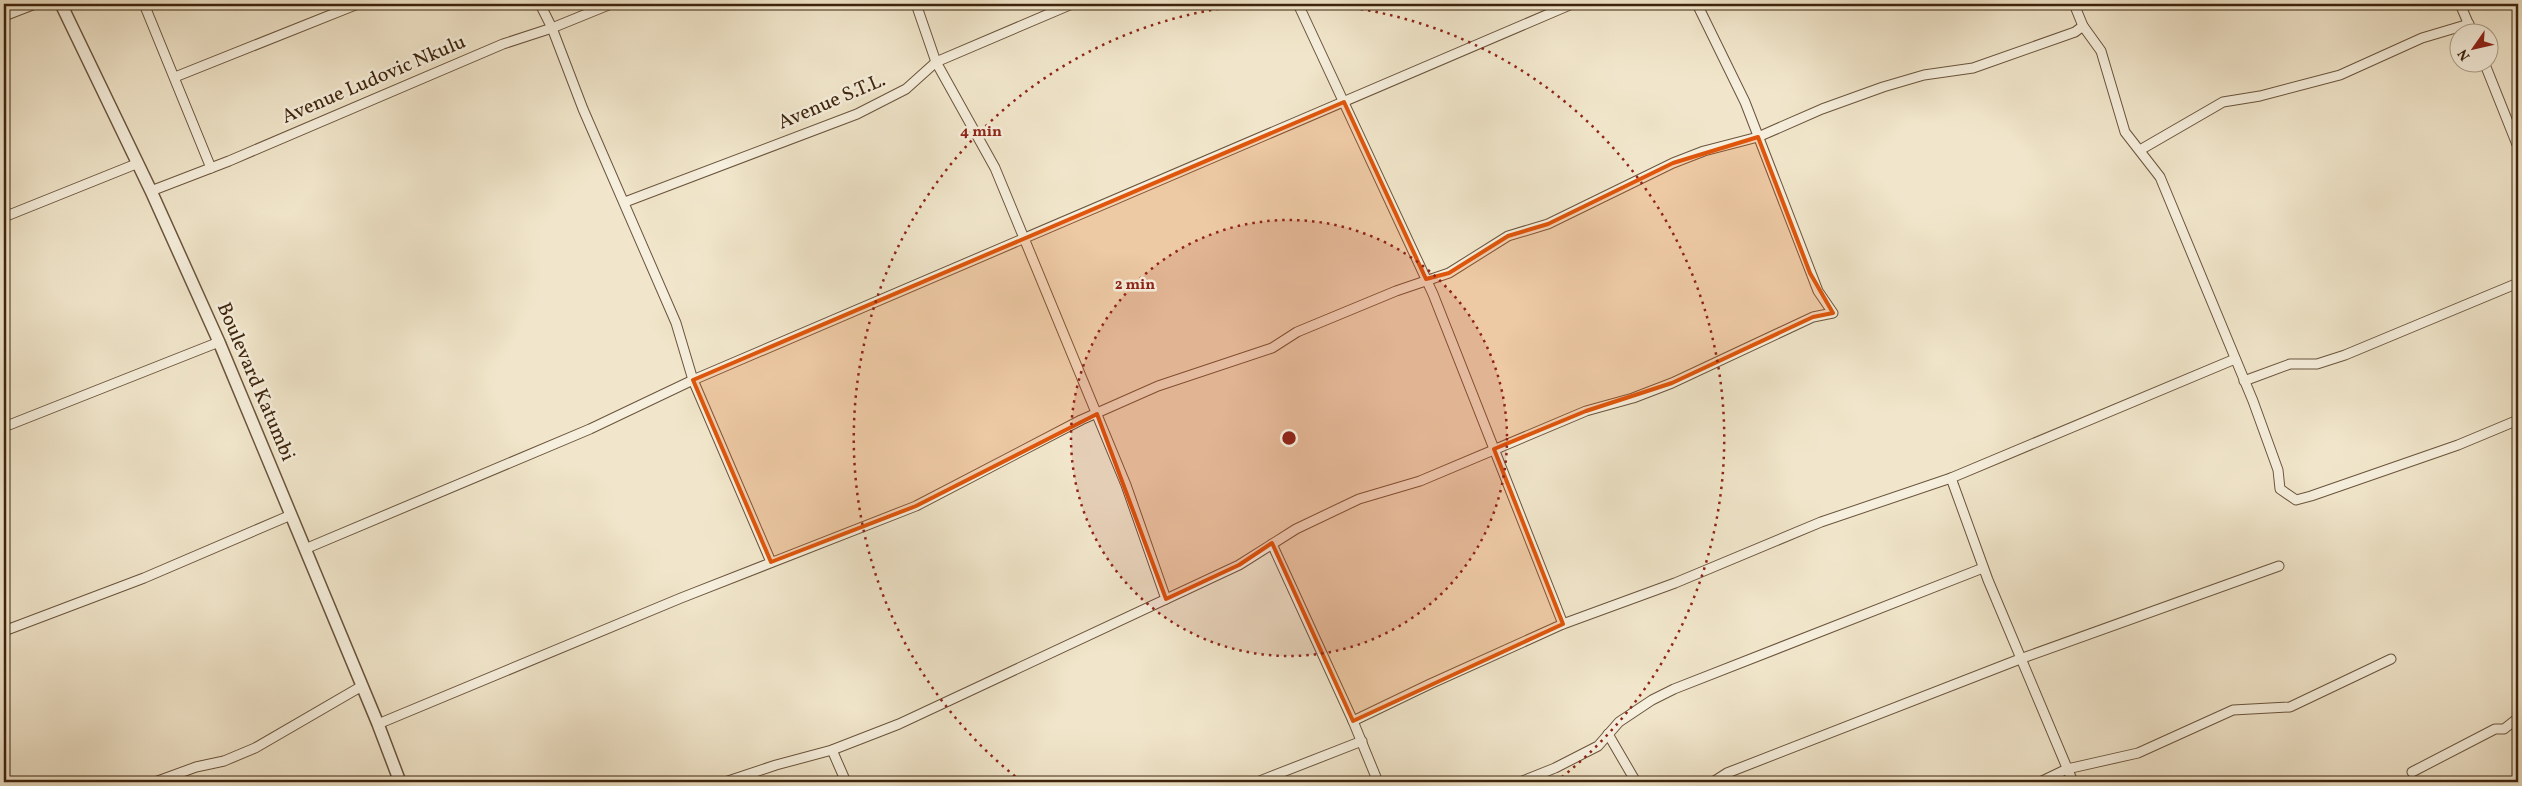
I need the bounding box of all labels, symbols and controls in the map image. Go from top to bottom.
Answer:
north arrow [2450,22,2500,72]
street label: Avenue Ludovic Nkulu [278,29,470,131]
text: N [2454,45,2475,64]
street label: Avenue S.T.L. [774,67,890,137]
text: 4 min [960,122,1002,143]
text: 2 min [1115,275,1155,296]
street label: Boulevard Katumbi [209,298,301,466]
centre of rings [1280,429,1298,447]

